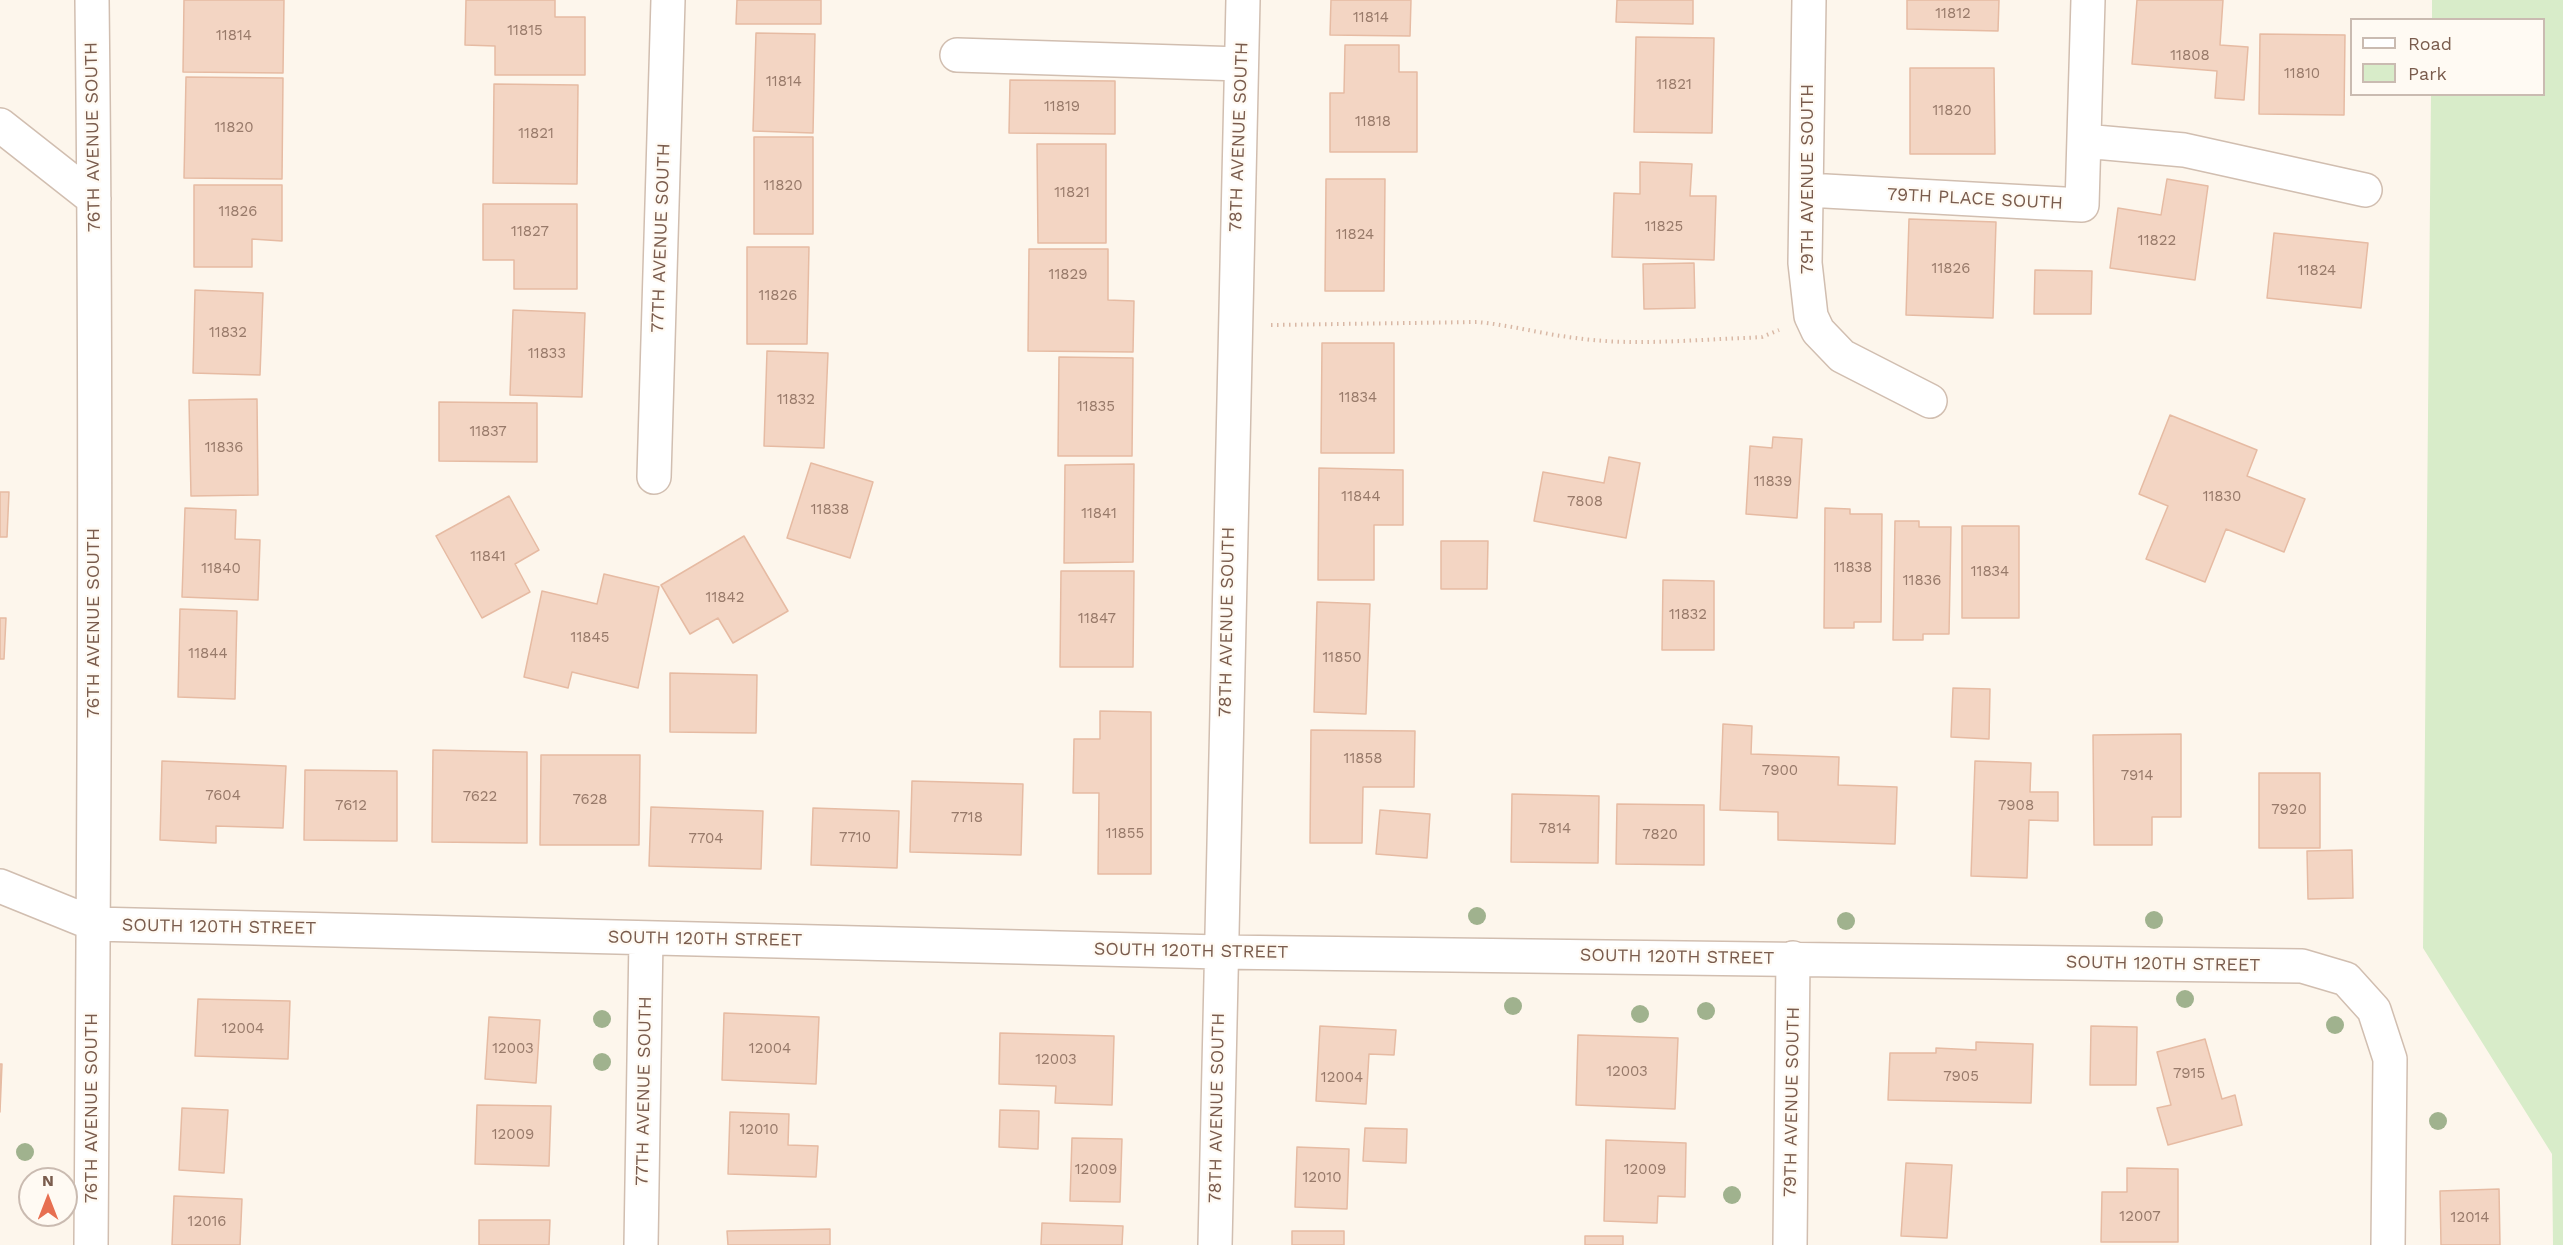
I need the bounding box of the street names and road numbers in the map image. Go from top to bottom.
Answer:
street label: 78TH AVENUE SOUTH [1225,41,1253,233]
street label: 76TH AVENUE SOUTH [81,42,105,232]
street label: 79TH AVENUE SOUTH [1797,84,1819,274]
street label: 77TH AVENUE SOUTH [647,143,675,333]
street label: 79TH PLACE SOUTH [1886,184,2064,214]
street label: 78TH AVENUE SOUTH [1215,527,1239,717]
street label: 76TH AVENUE SOUTH [83,528,105,718]
street label: SOUTH 120TH STREET [122,915,316,939]
street label: SOUTH 120TH STREET [608,927,802,951]
street label: SOUTH 120TH STREET [1094,939,1288,963]
street label: SOUTH 120TH STREET [1580,945,1774,969]
street label: SOUTH 120TH STREET [2066,952,2260,976]
street label: 77TH AVENUE SOUTH [632,996,656,1186]
street label: 79TH AVENUE SOUTH [1780,1007,1804,1197]
street label: 76TH AVENUE SOUTH [81,1013,103,1203]
street label: 78TH AVENUE SOUTH [1205,1013,1229,1203]

